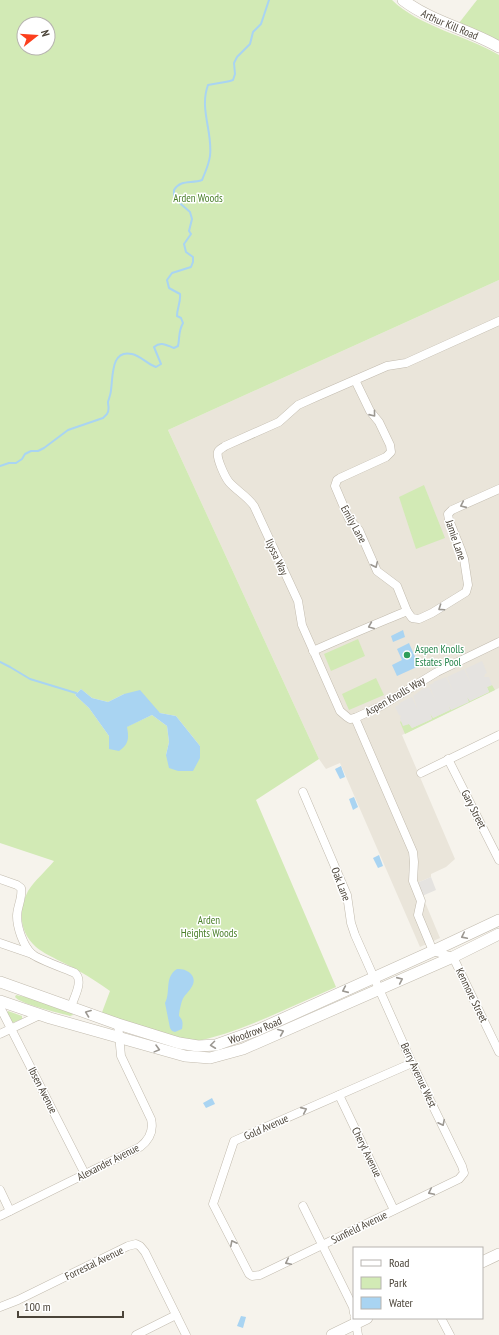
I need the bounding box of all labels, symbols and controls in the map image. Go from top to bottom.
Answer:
street label: Arthur Kill Road [419,6,481,43]
north arrow [16,16,56,56]
text: N [38,28,53,38]
park label: Arden Woods [173,191,223,205]
one-way arrow [368,409,375,417]
one-way arrow [460,500,468,508]
street label: Emily Lane [338,503,370,546]
street label: Jamie Lane [442,517,470,562]
street label: Ilyssa Way [262,536,292,578]
one-way arrow [370,561,378,569]
one-way arrow [438,603,445,610]
one-way arrow [368,621,376,629]
place label: Aspen Knolls Estates Pool [415,642,464,669]
marker: Aspen Knolls Estates Pool [402,650,412,660]
street label: Aspen Knolls Way [363,673,428,719]
street label: Gary Street [458,787,490,831]
street label: Oak Lane [328,865,354,903]
park label: Arden Heights Woods [181,913,237,940]
one-way arrow [461,932,468,939]
street label: Kenmore Street [453,965,491,1025]
one-way arrow [396,977,403,985]
one-way arrow [342,985,350,993]
one-way arrow [84,1010,91,1018]
street label: Woodrow Road [226,1013,284,1047]
one-way arrow [277,1028,284,1036]
one-way arrow [210,1040,216,1049]
street label: Berry Avenue West [398,1040,440,1110]
one-way arrow [153,1044,160,1053]
street label: Ibsen Avenue [25,1064,61,1116]
one-way arrow [301,1107,308,1115]
street label: Gold Avenue [242,1111,291,1143]
one-way arrow [437,1119,445,1126]
street label: Cheryl Avenue [349,1125,385,1180]
street label: Alexander Avenue [75,1140,142,1184]
one-way arrow [428,1187,435,1195]
street label: Sunfield Avenue [329,1207,390,1247]
one-way arrow [230,1239,237,1247]
street label: Forrestal Avenue [62,1243,126,1283]
legend [353,1247,483,1319]
text: Road [389,1255,409,1270]
one-way arrow [284,1257,292,1264]
text: Park [389,1275,407,1290]
scale bar [18,1293,123,1319]
text: Water [389,1295,414,1310]
text: 100 m [24,1299,51,1314]

